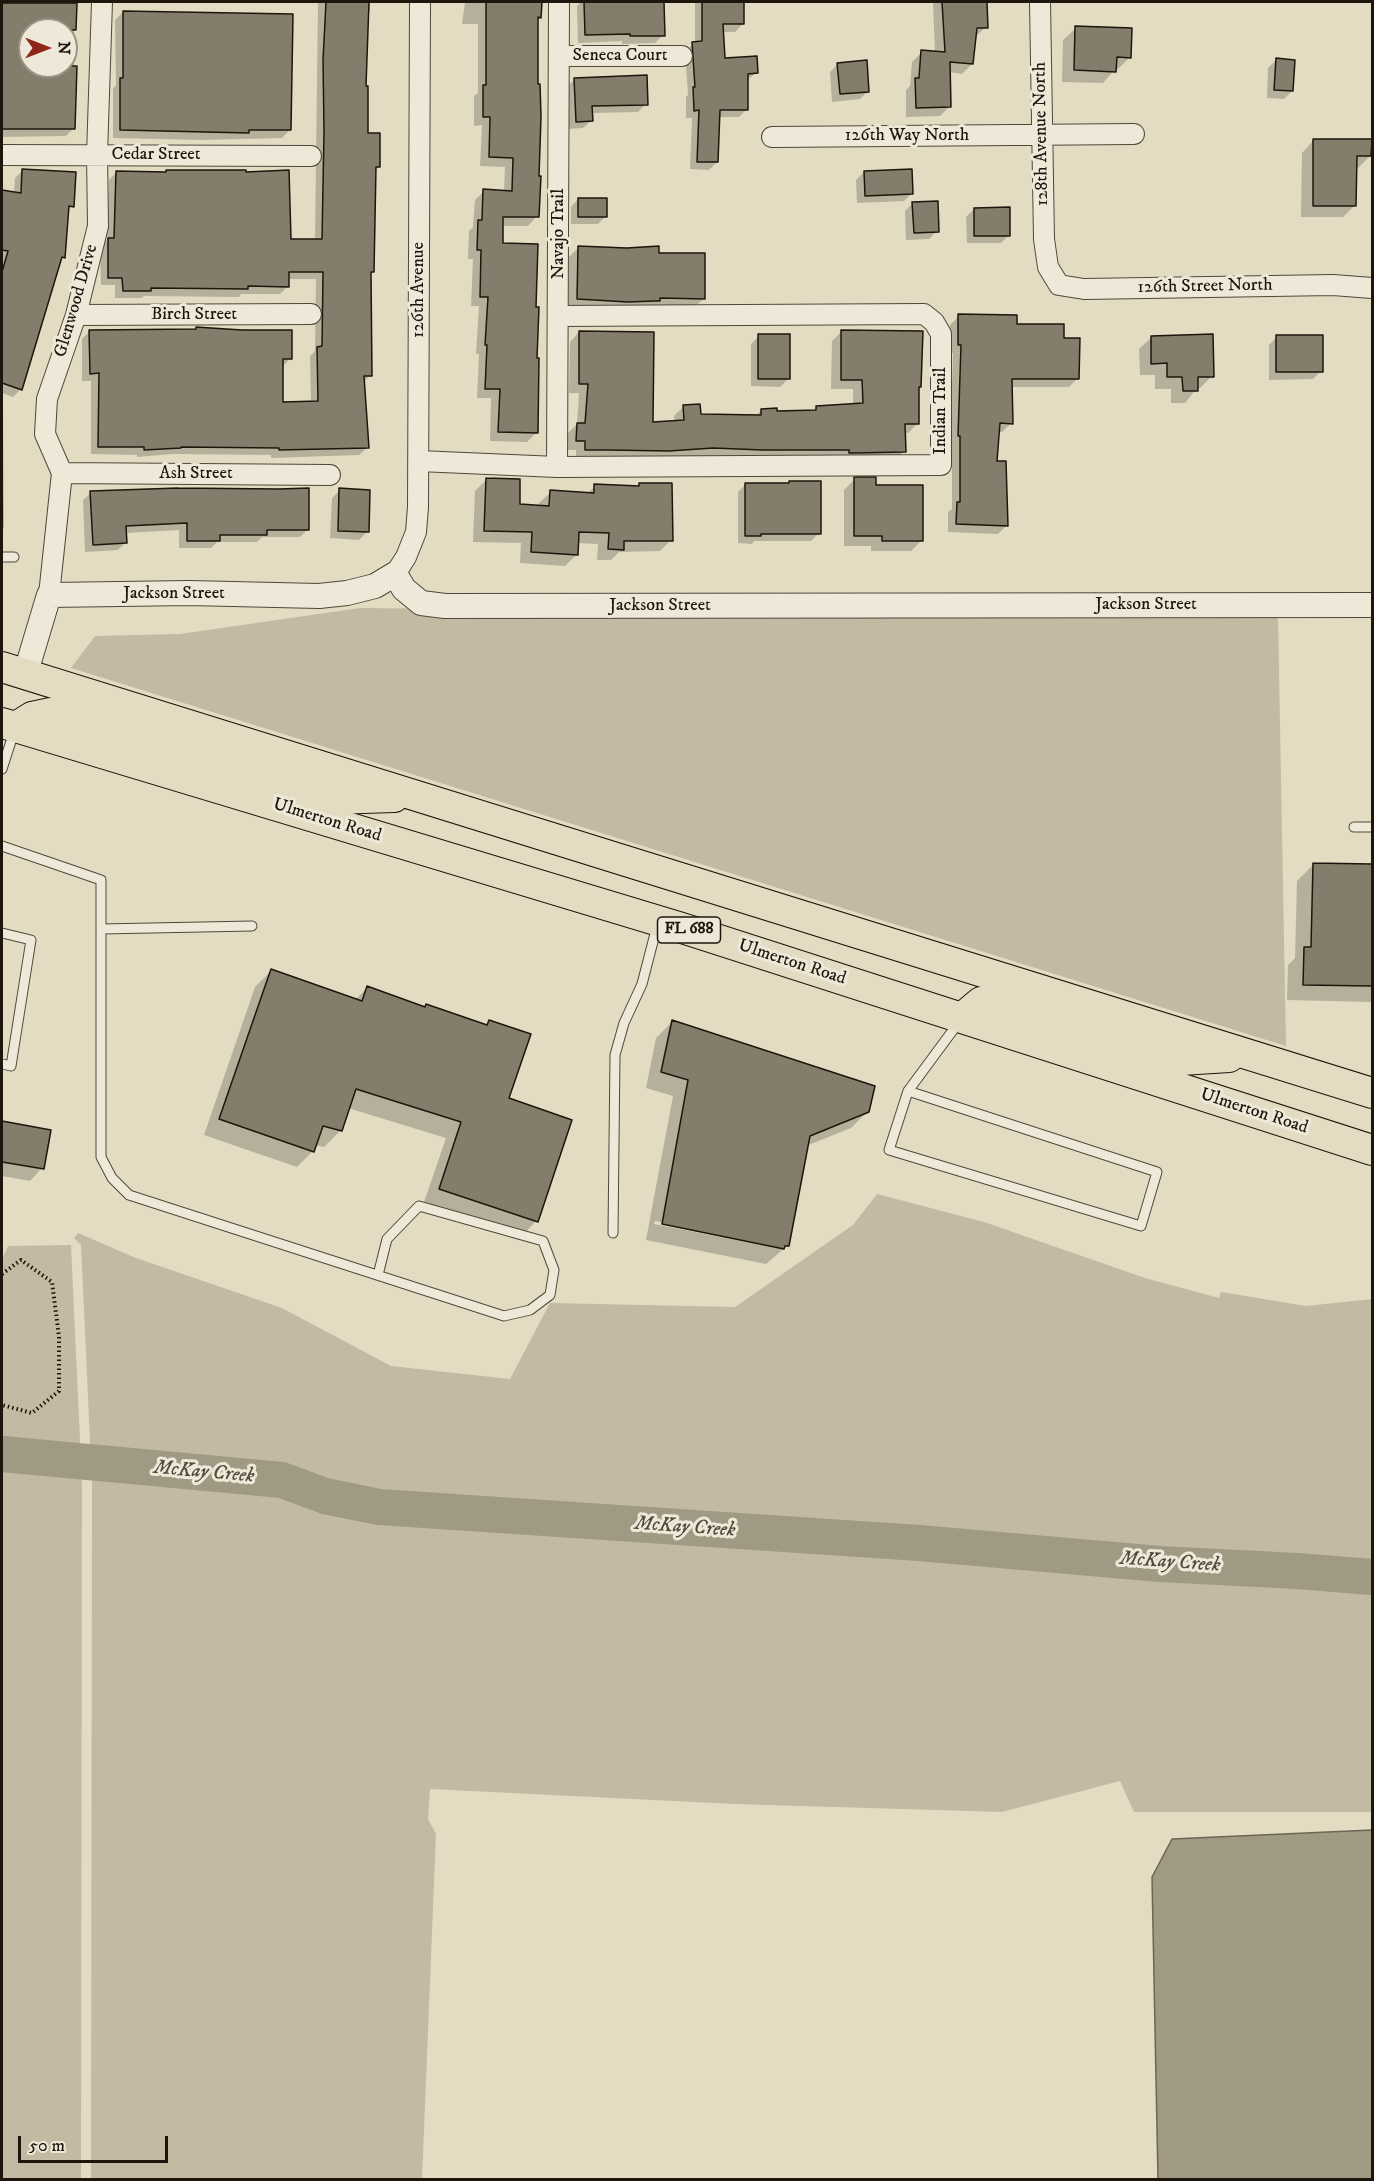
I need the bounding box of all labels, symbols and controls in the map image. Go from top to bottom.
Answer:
north arrow [18,18,78,78]
text: N [54,41,74,55]
street label: Seneca Court [573,45,667,67]
street label: 128th Avenue North [1030,62,1054,206]
street label: 126th Way North [845,125,969,147]
street label: Cedar Street [111,144,201,166]
street label: Navajo Trail [548,189,570,279]
street label: Glenwood Drive [51,242,103,360]
street label: 126th Avenue [408,242,430,338]
street label: 126th Street North [1137,275,1273,299]
street label: Birch Street [151,304,237,326]
street label: Indian Trail [930,367,952,455]
street label: Ash Street [159,463,233,485]
street label: Jackson Street [123,583,225,605]
street label: Jackson Street [1095,594,1197,616]
street label: Jackson Street [609,595,711,617]
street label: Ulmerton Road [270,794,384,848]
road number: FL 688 [658,917,720,943]
street label: Ulmerton Road [735,935,849,991]
street label: Ulmerton Road [1197,1084,1311,1140]
water label: McKay Creek [153,1457,255,1489]
water label: McKay Creek [634,1513,736,1543]
water label: McKay Creek [1119,1548,1221,1578]
scale bar [21,2124,171,2162]
text: 50 m [29,2135,65,2157]

